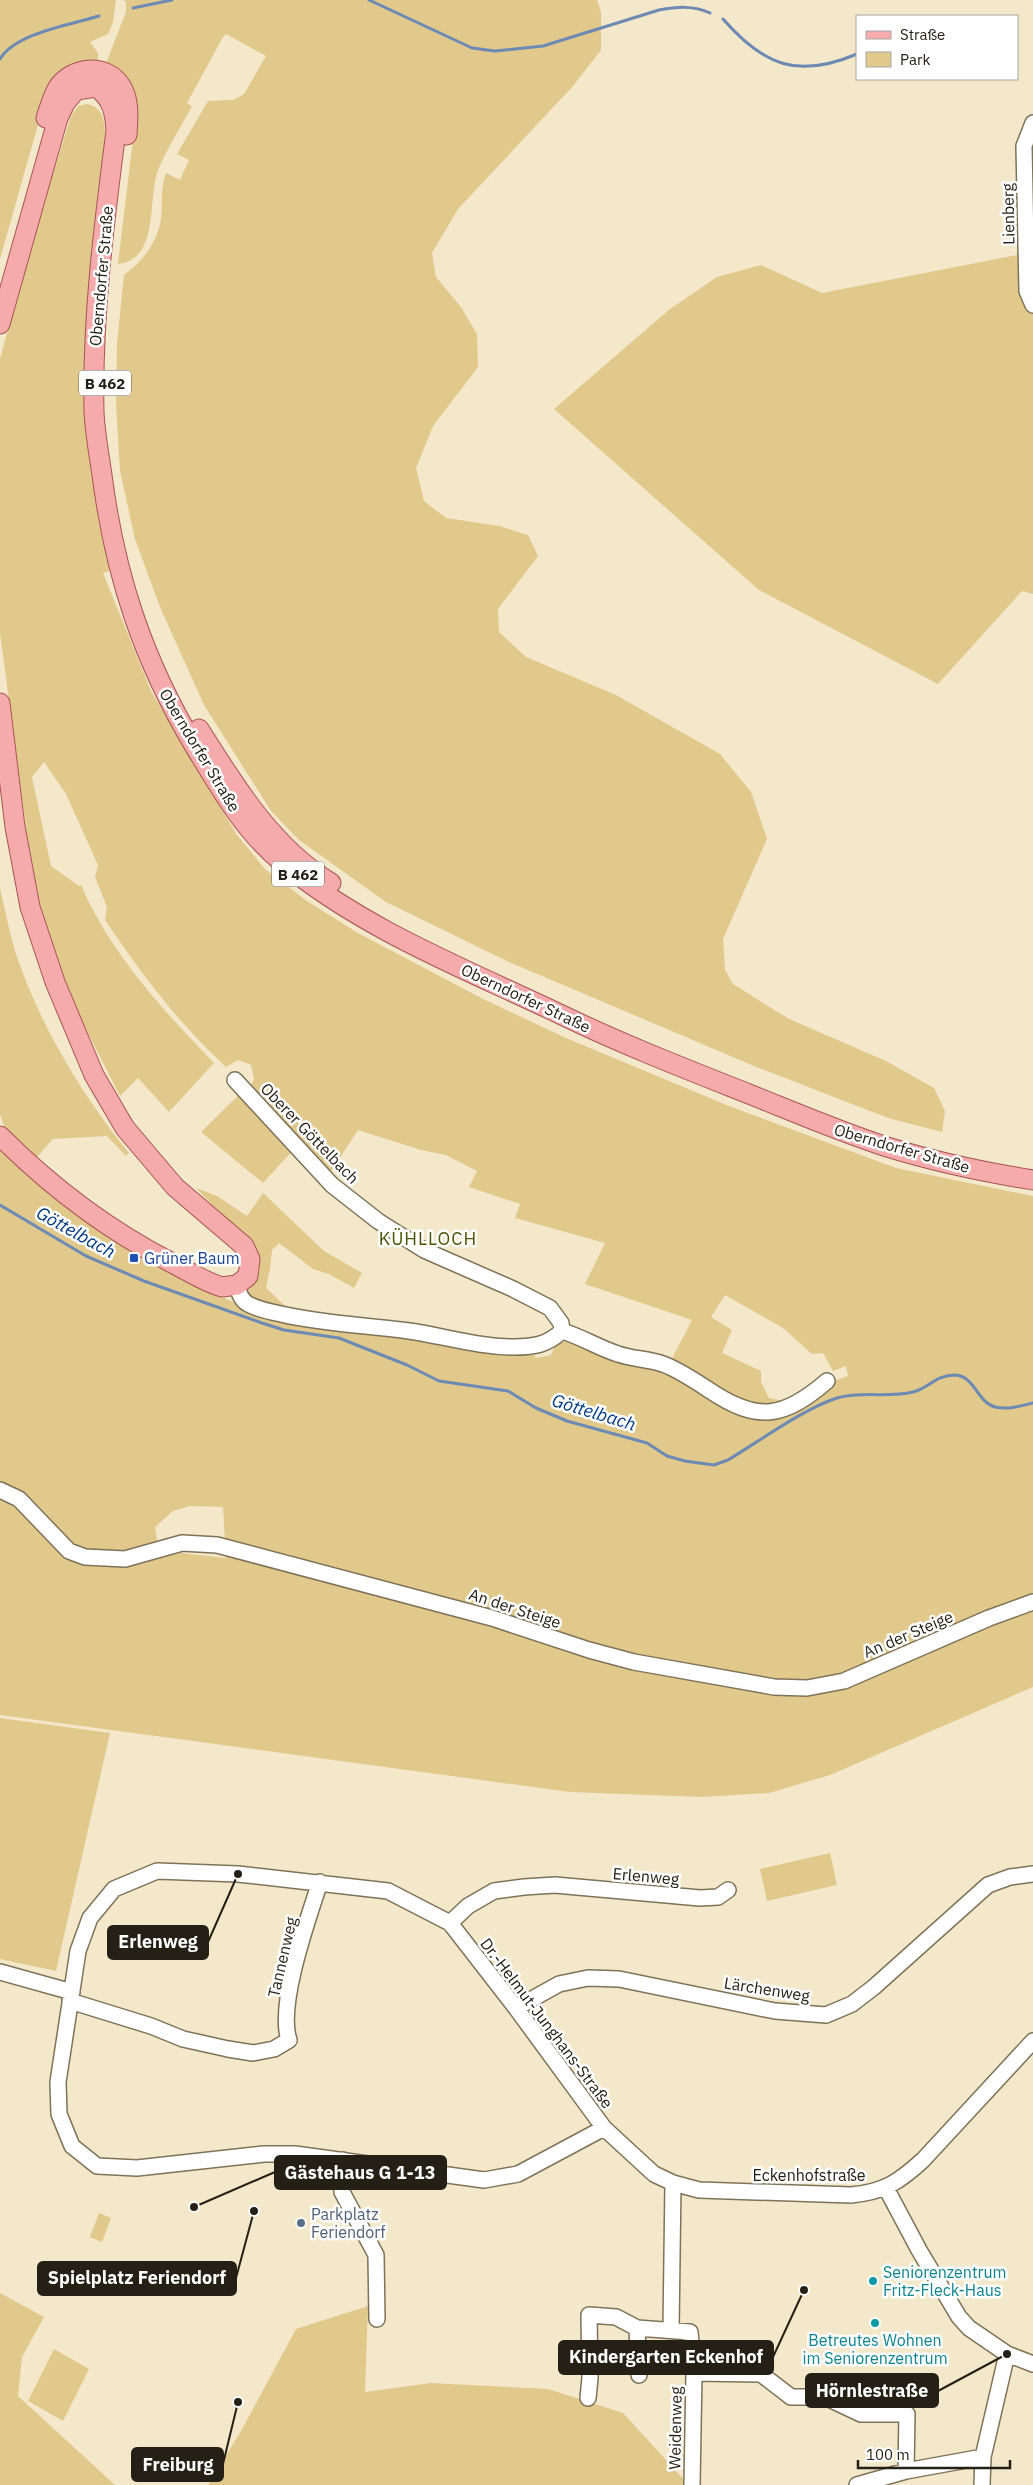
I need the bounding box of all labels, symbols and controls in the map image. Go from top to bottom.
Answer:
legend [856,15,1018,80]
text: Straße [900,25,945,44]
text: Park [900,50,930,69]
street label: Lienberg [997,182,1019,245]
street label: Oberndorfer Straße [85,205,117,347]
road number: B 462 [79,370,131,396]
street label: Oberndorfer Straße [155,685,245,815]
road number: B 462 [272,862,324,886]
street label: Oberndorfer Straße [458,959,594,1037]
street label: Oberer Göttelbach [257,1078,363,1188]
street label: Oberndorfer Straße [832,1119,972,1177]
water label: Göttelbach [32,1201,120,1263]
district label: KÜHLLOCH [379,1227,477,1250]
place label: Grüner Baum [144,1248,240,1268]
marker: Grüner Baum [128,1252,140,1264]
water label: Göttelbach [549,1388,639,1436]
street label: An der Steige [466,1584,564,1632]
street label: An der Steige [860,1606,956,1662]
street label: Erlenweg [612,1863,681,1889]
street label: Tannenweg [263,1914,301,1999]
callout: Erlenweg [108,1926,208,1959]
text: Erlenweg [118,1930,198,1953]
street label: Dr.-Helmut-Junghans-Straße [476,1934,618,2112]
street label: Lärchenweg [723,1972,812,2006]
callout: Gästehaus G 1-13 [275,2156,446,2189]
text: Gästehaus G 1-13 [285,2161,435,2184]
street label: Eckenhofstraße [752,2165,866,2185]
place label: Parkplatz Feriendorf [311,2204,385,2242]
marker: Parkplatz Feriendorf [295,2217,307,2229]
callout: Spielplatz Feriendorf [38,2262,236,2295]
place label: Seniorenzentrum Fritz-Fleck-Haus [883,2262,1006,2300]
text: Spielplatz Feriendorf [48,2266,227,2289]
marker: Seniorenzentrum Fritz-Fleck-Haus [867,2275,879,2287]
marker: Betreutes Wohnen im Seniorenzentrum [869,2317,881,2329]
place label: Betreutes Wohnen im Seniorenzentrum [802,2330,948,2368]
callout: Kindergarten Eckenhof [559,2341,773,2374]
text: Kindergarten Eckenhof [569,2345,763,2368]
callout: Hörnlestraße [806,2374,938,2407]
text: Hörnlestraße [816,2379,928,2402]
street label: Weidenweg [664,2386,686,2470]
scale bar [858,2438,1010,2470]
text: 100 m [866,2445,910,2464]
callout: Freiburg [132,2448,223,2481]
text: Freiburg [142,2453,214,2476]

